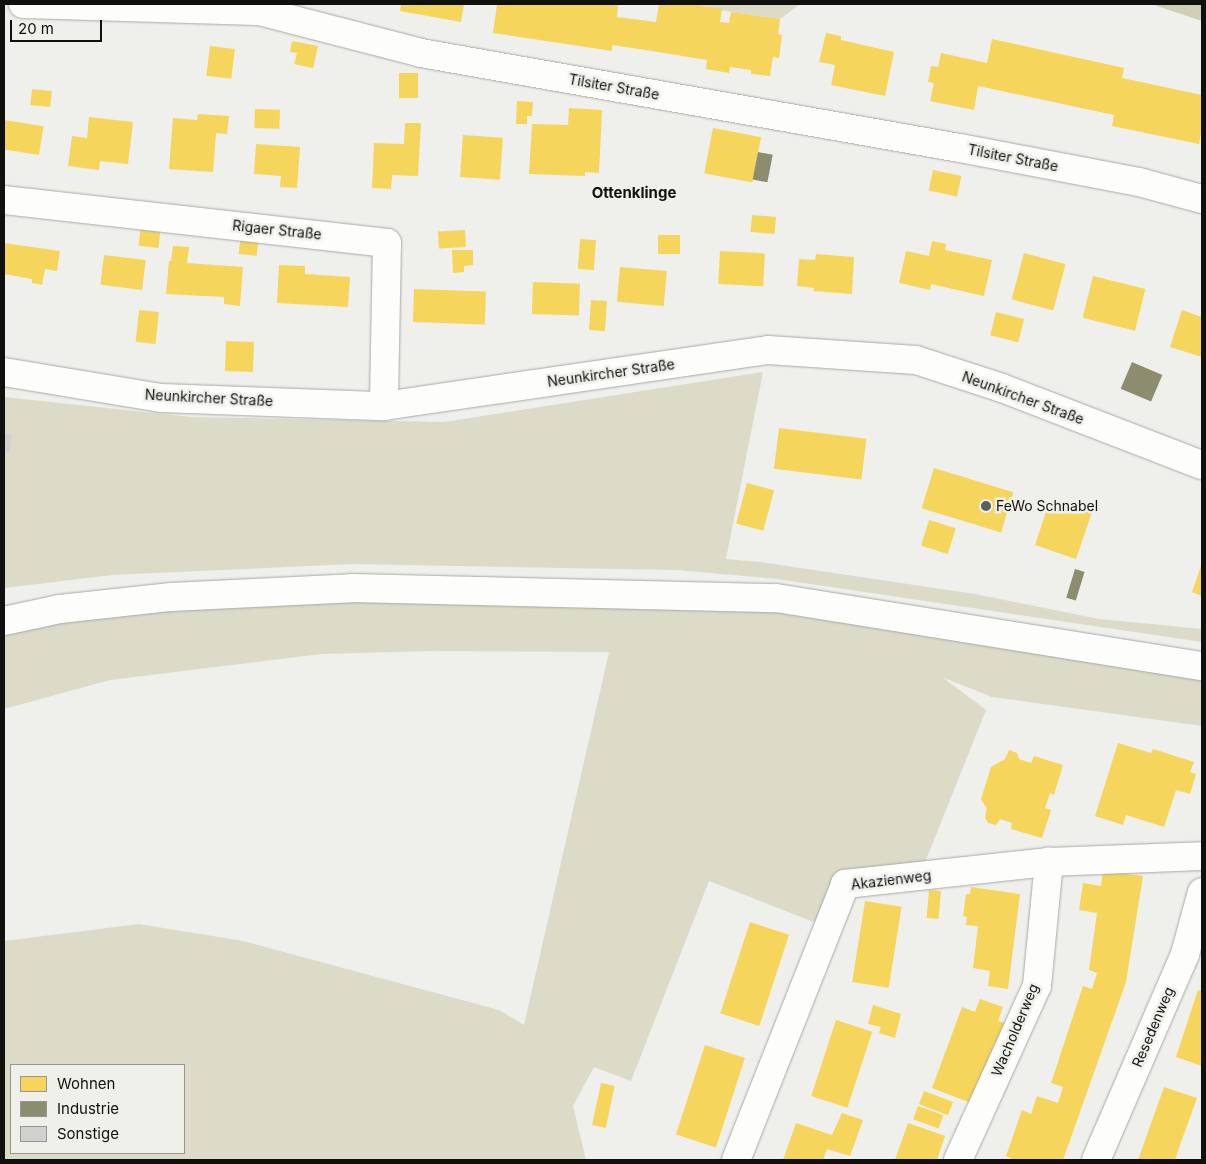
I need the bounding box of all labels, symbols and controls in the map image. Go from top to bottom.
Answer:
scale bar [12,10,105,42]
text: 20 m [18,19,54,38]
street label: Tilsiter Straße [567,71,661,103]
street label: Tilsiter Straße [966,141,1060,175]
district label: Ottenklinge [592,184,676,202]
street label: Rigaer Straße [232,217,322,243]
street label: Neunkircher Straße [546,356,676,390]
street label: Neunkircher Straße [960,368,1086,428]
street label: Neunkircher Straße [144,386,274,410]
place label: FeWo Schnabel [996,498,1098,514]
marker: FeWo Schnabel [980,500,992,512]
street label: Akazienweg [850,867,932,893]
street label: Wacholderweg [988,981,1042,1079]
street label: Resedenweg [1129,984,1177,1070]
legend [10,1064,185,1154]
text: Wohnen [57,1074,115,1093]
text: Industrie [57,1099,119,1118]
text: Sonstige [57,1124,119,1143]

